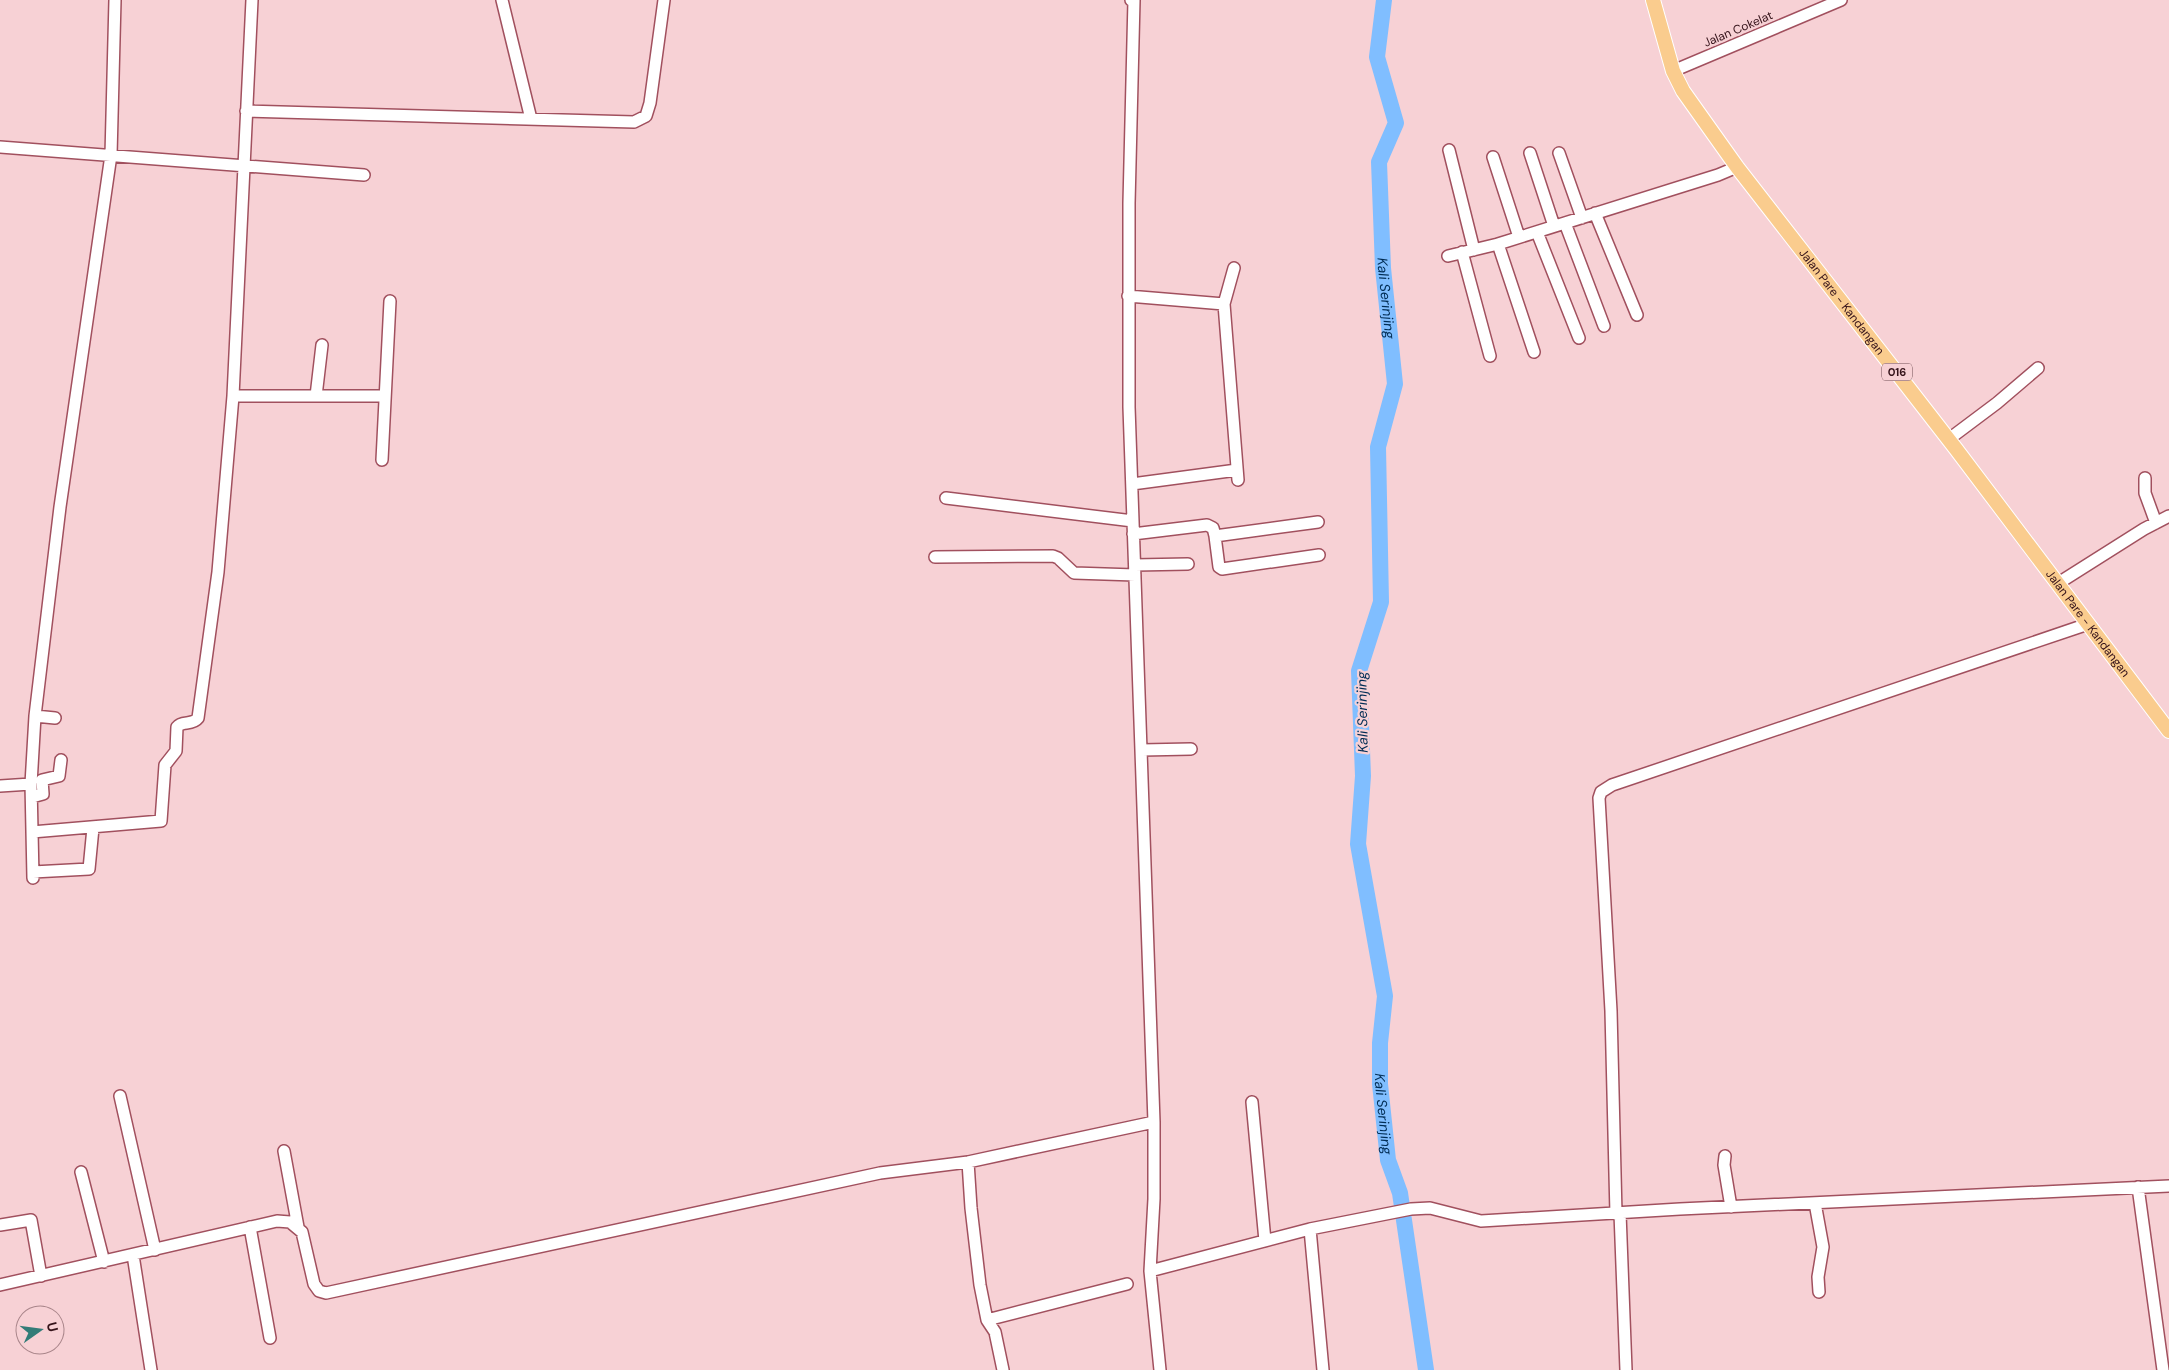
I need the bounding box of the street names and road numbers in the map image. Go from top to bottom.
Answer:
street label: Jalan Cokelat [1701,7,1775,51]
street label: Jalan Pare - Kandangan [1795,245,1888,358]
road number: 016 [1882,364,1912,381]
street label: Jalan Pare - Kandangan [2042,567,2133,680]

